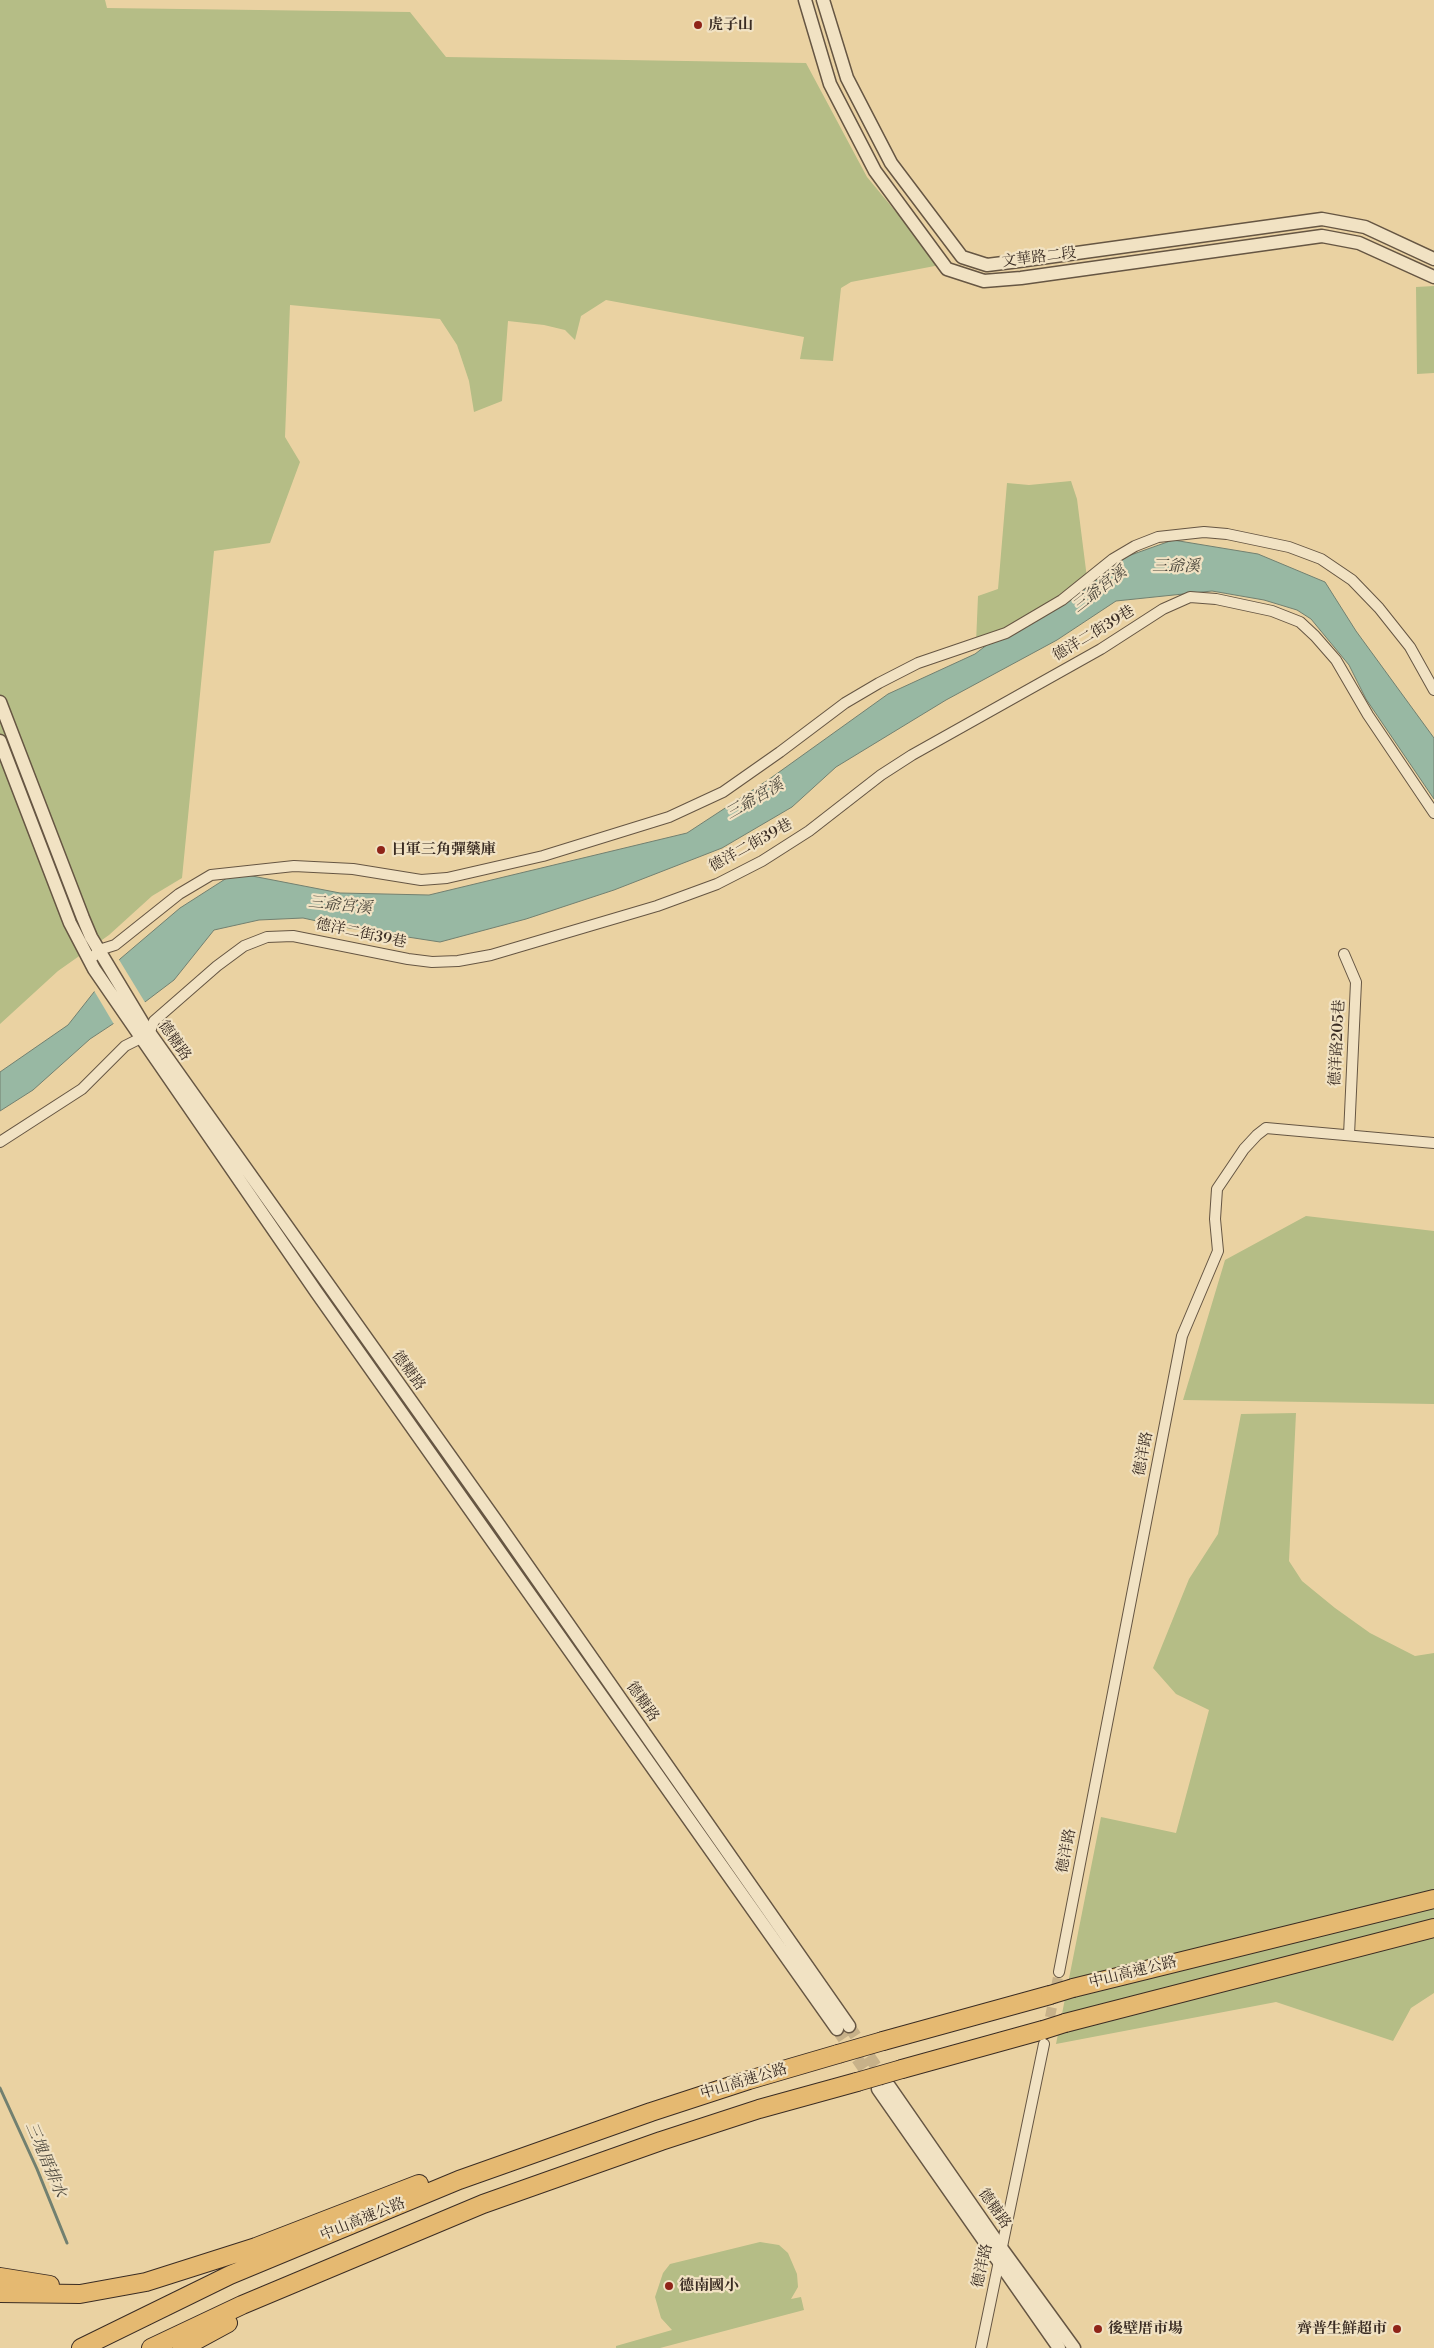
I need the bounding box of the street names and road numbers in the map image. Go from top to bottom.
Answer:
street label: 文華路二段 [1001,244,1077,272]
street label: 德洋二街39巷 [1050,602,1138,666]
street label: 德洋二街39巷 [706,816,796,876]
street label: 德洋二街39巷 [314,916,408,952]
street label: 德洋路205巷 [1327,999,1349,1087]
street label: 德糖路 [154,1017,194,1065]
street label: 德糖路 [387,1348,429,1394]
street label: 德洋路 [1131,1430,1157,1478]
street label: 德糖路 [622,1678,662,1726]
street label: 德洋路 [1054,1827,1080,1875]
street label: 中山高速公路 [1087,1953,1179,1993]
street label: 中山高速公路 [698,2060,790,2104]
street label: 德糖路 [974,2185,1014,2233]
street label: 中山高速公路 [318,2195,408,2245]
street label: 德洋路 [969,2242,997,2290]

